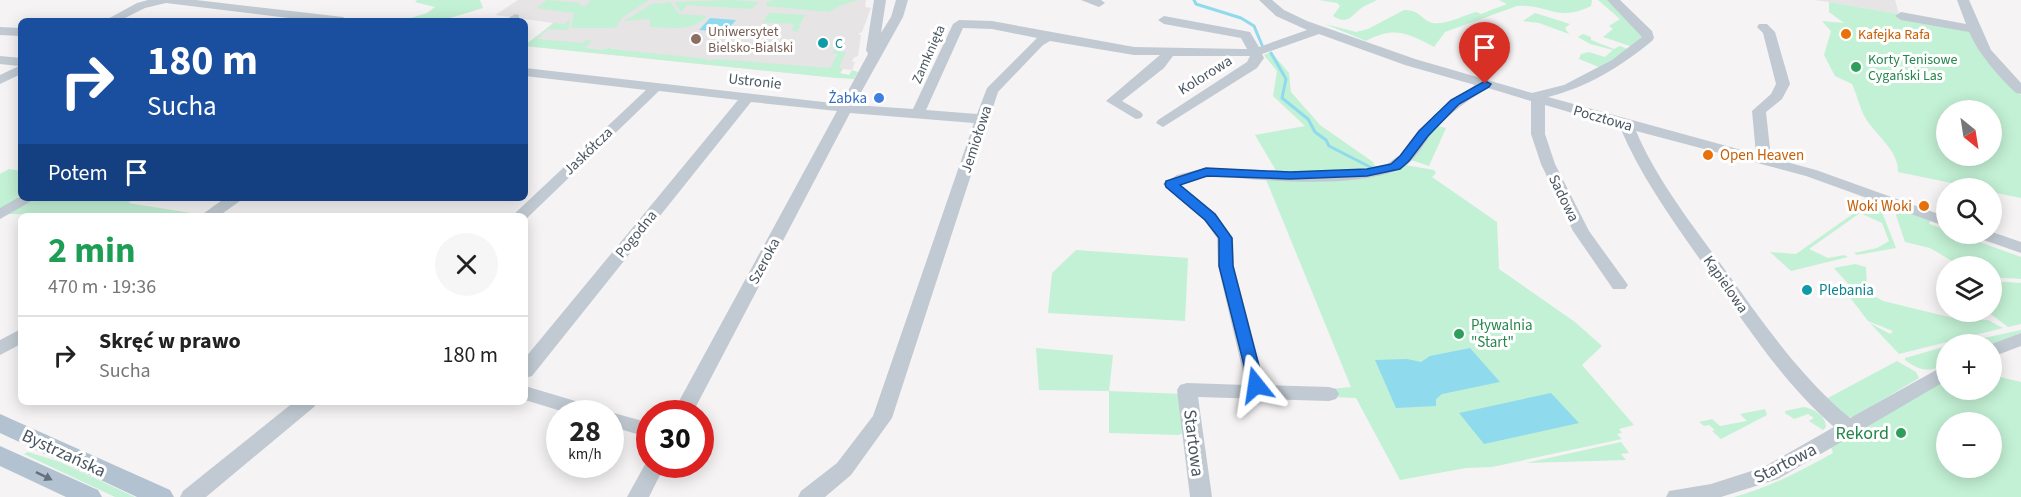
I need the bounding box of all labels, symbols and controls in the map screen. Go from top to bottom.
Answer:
place label: Uniwersytet Bielsko-Bialski [708,22,793,58]
street label: Zamknięta [907,22,951,87]
pin [1459,22,1510,84]
place label: Kafejka Rafa [1858,25,1930,45]
marker: Kafejka Rafa [1839,27,1853,41]
text: 180 m [147,31,258,91]
icon: arrive [1468,31,1501,64]
marker: Uniwersytet Bielsko-Bialski [689,32,703,46]
place label: C [835,34,843,54]
marker: C [816,36,830,50]
icon: right [48,42,126,120]
place label: Korty Tenisowe Cygański Las [1868,50,1958,86]
street label: Kolorowa [1174,51,1236,100]
marker: Korty Tenisowe Cygański Las [1849,60,1863,74]
street label: Ustronie [727,68,783,95]
text: Sucha [147,87,217,126]
place label: Żabka [828,88,867,109]
marker: Żabka [872,91,886,105]
street label: Pocztowa [1571,100,1635,137]
north arrow [1936,100,2002,166]
map controls [1936,100,2002,478]
street label: Jemiołowa [956,103,997,176]
street label: Jaskółcza [559,123,618,180]
place label: Open Heaven [1720,145,1804,166]
marker: Open Heaven [1701,148,1715,162]
icon: arrive [120,156,153,189]
text: Potem [48,157,108,189]
street label: Sadowa [1543,171,1584,225]
button: search [1936,178,2002,244]
place label: Woki Woki [1847,196,1912,217]
marker: Woki Woki [1917,199,1931,213]
street label: Pogodna [611,206,662,263]
text: 2 min [48,225,136,276]
button: close [435,233,498,296]
street label: Szeroka [744,234,785,288]
street label: Kąpielowa [1698,251,1753,317]
button: layers [1936,256,2002,322]
text: 470 m · 19:36 [48,273,156,301]
place label: Plebania [1819,280,1874,301]
marker: Plebania [1800,283,1814,297]
place label: Pływalnia "Start" [1471,315,1532,353]
text: Skręć w prawo [99,325,241,357]
marker: Pływalnia "Start" [1452,327,1466,341]
button: + [1936,334,2002,400]
icon: right [48,339,81,372]
text: 180 m [443,339,498,371]
position arrow [1224,353,1288,417]
text: Sucha [99,357,151,385]
speed limit sign: 30 [636,400,714,478]
street label: Startowa [1177,408,1210,478]
text: 28 [569,410,601,453]
button: − [1936,412,2002,478]
place label: Rekord [1836,421,1889,446]
street label: Bystrzańska [18,423,110,484]
marker: Rekord [1894,426,1908,440]
street label: Startowa [1749,437,1821,490]
text: km/h [568,444,602,465]
one-way arrow [36,471,53,480]

